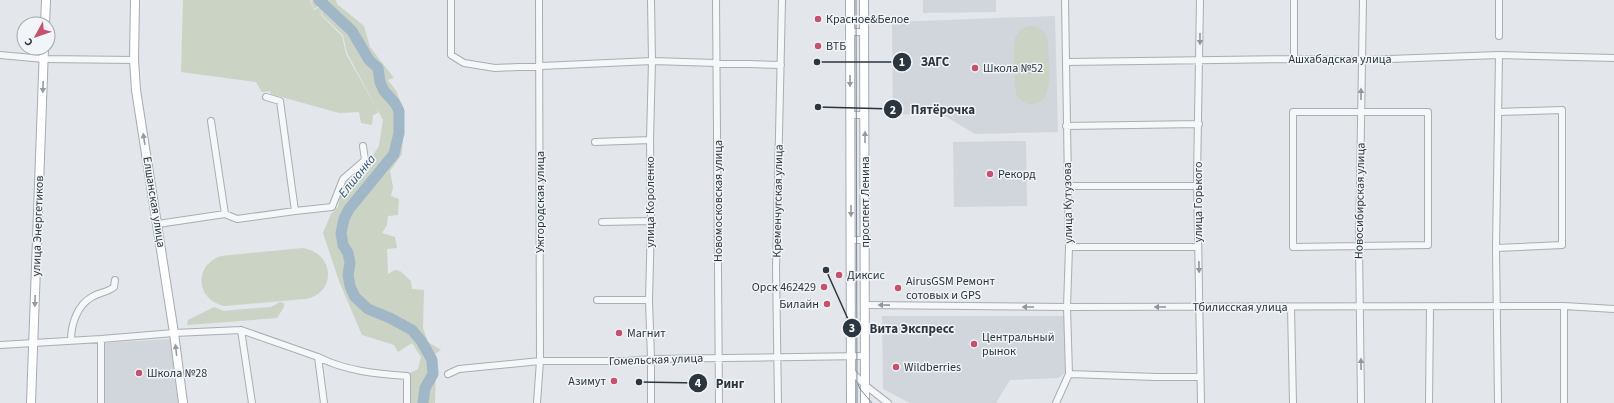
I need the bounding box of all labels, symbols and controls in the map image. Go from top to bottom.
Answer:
place label: Красное&Белое [826,11,909,28]
marker: Красное&Белое [813,14,823,24]
north arrow [16,16,56,56]
one-way arrow [1197,33,1203,46]
text: С [21,34,37,49]
place label: ВТБ [826,38,846,55]
marker: ВТБ [813,41,823,51]
callout: ЗАГС [892,49,957,74]
street label: Ашхабадская улица [1288,51,1392,68]
text: ЗАГС [921,53,950,71]
text: 1 [899,54,905,71]
place label: Школа №52 [983,60,1043,77]
marker: Школа №52 [970,63,980,73]
one-way arrow [847,75,853,88]
one-way arrow [40,81,46,94]
one-way arrow [1358,87,1364,100]
callout: Пятёрочка [883,97,984,122]
text: Пятёрочка [911,101,975,119]
text: 2 [890,102,896,119]
one-way arrow [862,130,868,143]
one-way arrow [140,133,146,145]
street label: Новомосковская улица [710,140,727,262]
street label: Новосибирская улица [1350,143,1370,259]
street label: Кременчугская улица [769,144,787,258]
water label: Елшанка [334,151,380,201]
street label: Ужгородская улица [532,151,549,253]
street label: Елшанская улица [138,155,170,249]
street label: улица Короленко [642,156,659,248]
street label: проспект Ленина [857,156,874,248]
street label: улица Кутузова [1059,162,1077,244]
street label: улица Горького [1190,162,1207,242]
place label: Рекорд [998,166,1036,183]
marker: Рекорд [985,169,995,179]
street label: улица Энергетиков [28,175,48,277]
one-way arrow [848,205,854,218]
one-way arrow [1196,261,1202,274]
place label: Диксис [847,267,886,284]
marker: Диксис [834,270,844,280]
place label: AirusGSM Ремонт сотовых и GPS [906,273,995,304]
place label: Орск 462429 [752,279,816,296]
marker: Орск 462429 [819,282,829,292]
marker: AirusGSM Ремонт сотовых и GPS [893,283,903,293]
one-way arrow [32,295,38,308]
place label: Билайн [779,296,819,313]
marker: Билайн [822,299,832,309]
street label: Тбилисская улица [1192,299,1288,316]
one-way arrow [878,302,890,309]
one-way arrow [1021,304,1034,310]
one-way arrow [1153,304,1166,310]
callout: Вита Экспресс [842,315,962,340]
text: 3 [849,320,855,337]
text: Вита Экспресс [870,320,954,338]
place label: Магнит [627,325,666,342]
marker: Магнит [614,328,624,338]
place label: Центральный рынок [982,329,1054,360]
marker: Центральный рынок [969,339,979,349]
one-way arrow [173,344,179,356]
street label: Гомельская улица [609,350,703,370]
one-way arrow [1358,357,1364,370]
place label: Wildberries [904,359,961,376]
marker: Wildberries [891,362,901,372]
place label: Школа №28 [147,365,207,382]
marker: Школа №28 [134,368,144,378]
callout: Ринг [688,371,753,396]
place label: Азимут [568,373,606,390]
text: 4 [695,375,702,392]
text: Ринг [716,375,745,393]
marker: Азимут [609,376,619,386]

